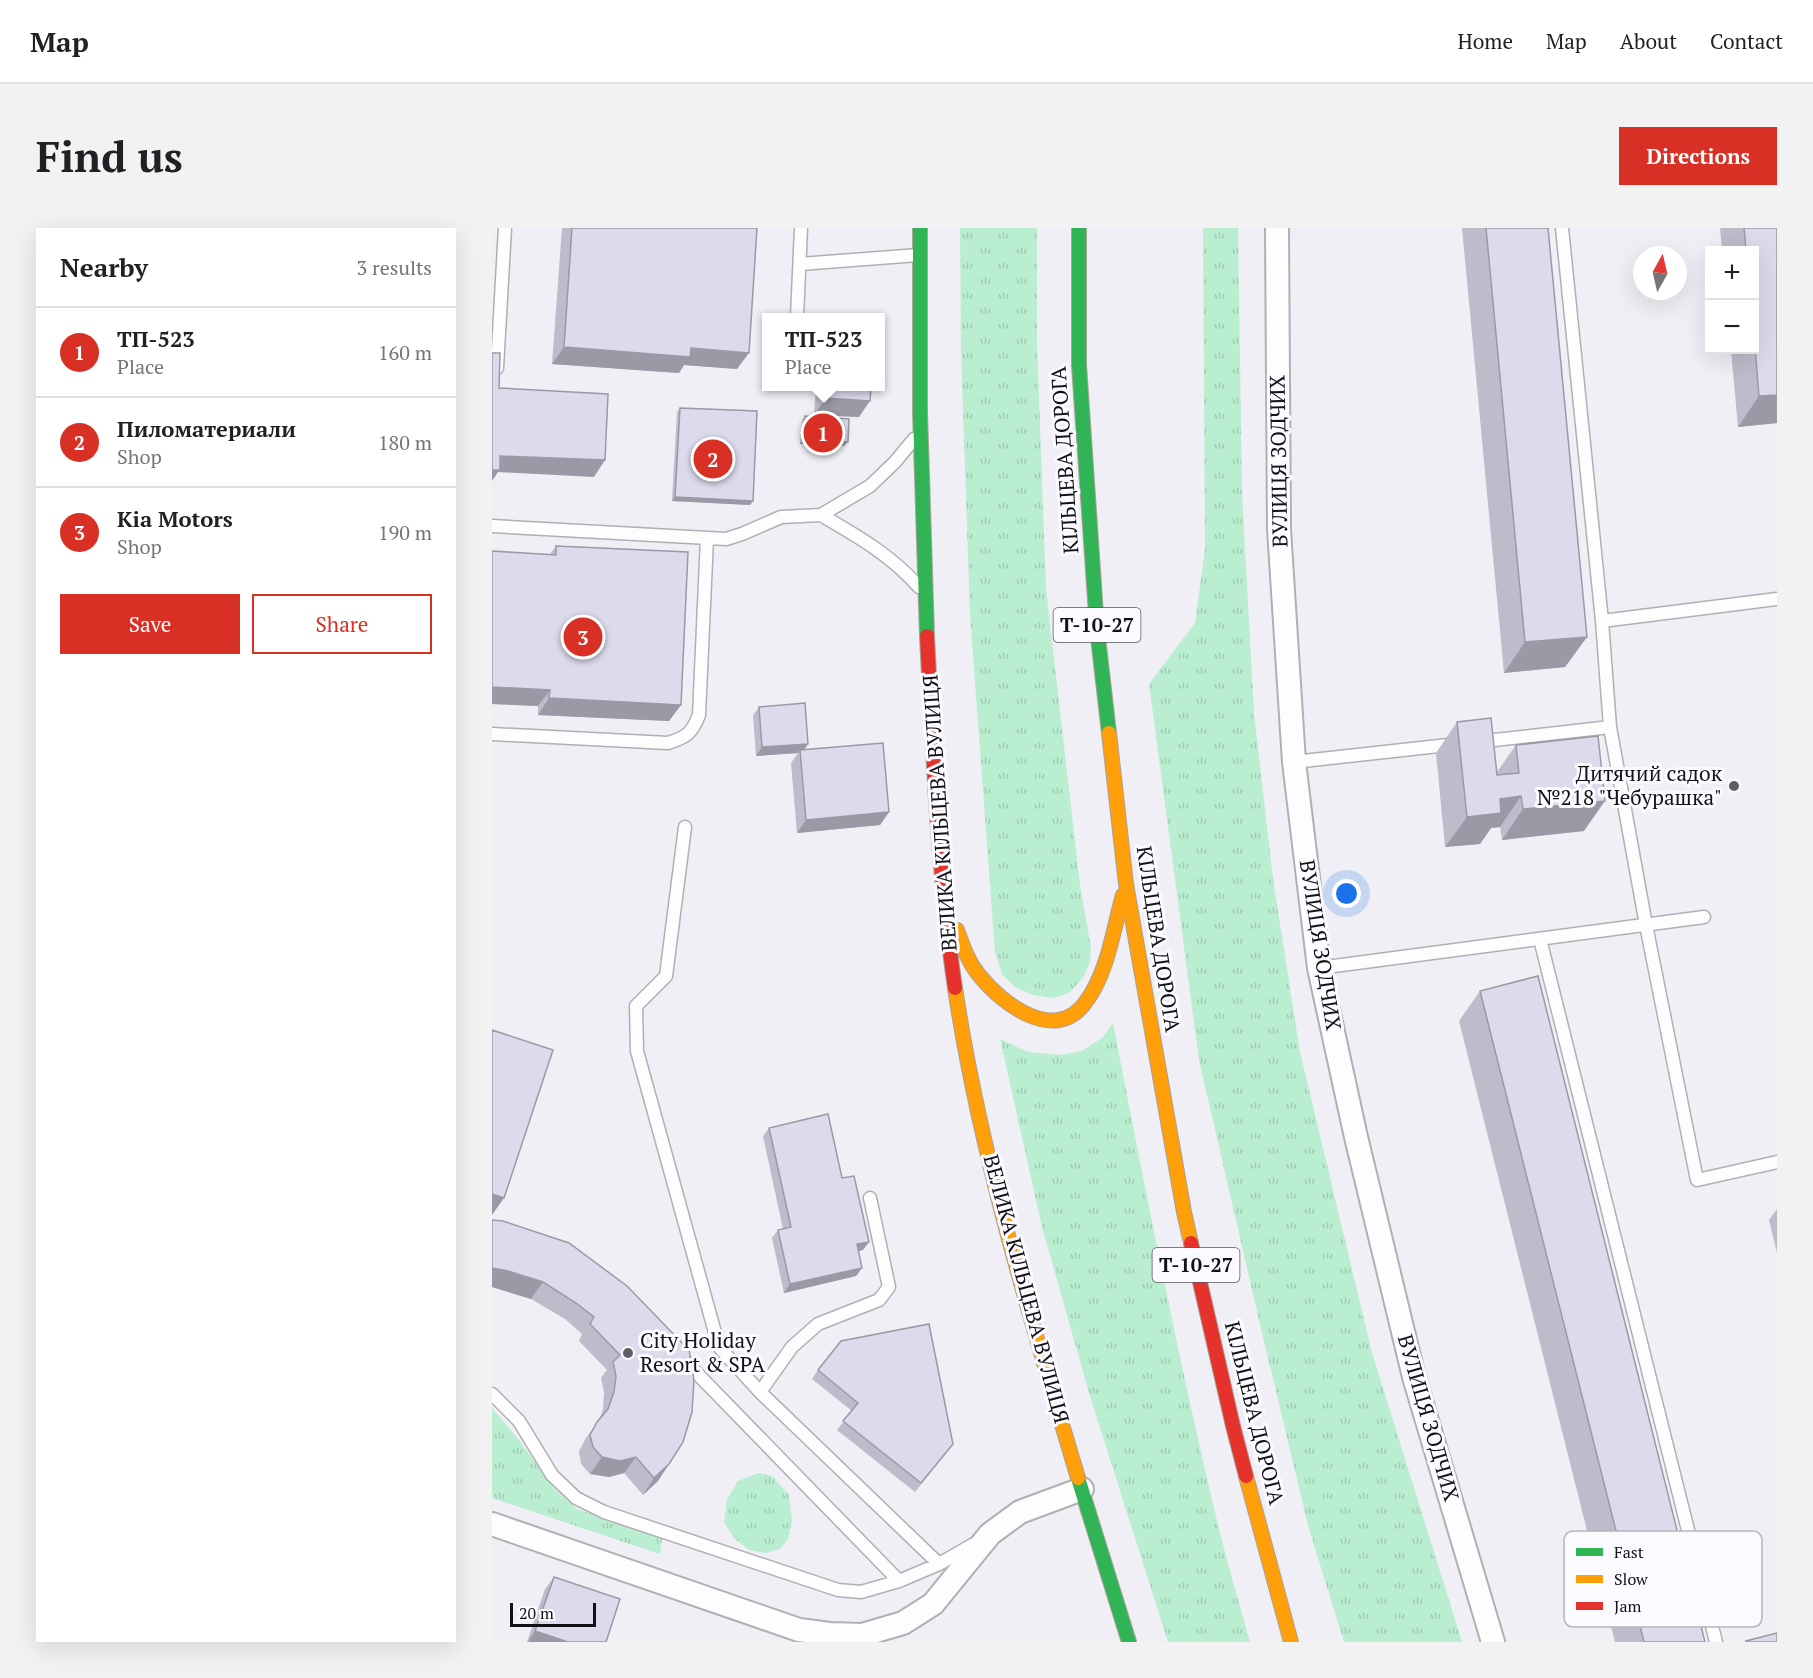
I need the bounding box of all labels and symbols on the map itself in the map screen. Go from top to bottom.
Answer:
north arrow [1633,246,1687,300]
street label: КІЛЬЦЕВА ДОРОГА [1043,365,1085,555]
street label: ВУЛИЦЯ ЗОДЧИХ [1262,374,1294,548]
pin: 1 [804,410,842,456]
pin: 2 [694,436,732,482]
road number: Т-10-27 [1054,608,1140,642]
pin: 3 [564,614,602,660]
street label: ВЕЛИКА КІЛЬЦЕВА ВУЛИЦЯ [915,674,963,952]
place label: Дитячий садок №218 "Чебурашка" [1537,759,1723,811]
marker: Дитячий садок №218 "Чебурашка" [1727,779,1741,793]
street label: КІЛЬЦЕВА ДОРОГА [1130,844,1188,1034]
street label: ВУЛИЦЯ ЗОДЧИХ [1294,857,1348,1032]
your location [1332,879,1361,908]
street label: ВЕЛИКА КІЛЬЦЕВА ВУЛИЦЯ [978,1151,1076,1426]
road number: Т-10-27 [1152,1248,1240,1282]
street label: КІЛЬЦЕВА ДОРОГА [1219,1318,1291,1508]
place label: City Holiday Resort & SPA [640,1326,766,1378]
street label: ВУЛИЦЯ ЗОДЧИХ [1392,1331,1466,1505]
marker: City Holiday Resort & SPA [621,1346,635,1360]
legend [1564,1531,1762,1627]
text: Fast [1614,1541,1644,1563]
text: Slow [1614,1568,1648,1590]
text: Jam [1614,1595,1642,1617]
scale bar [510,1600,596,1628]

